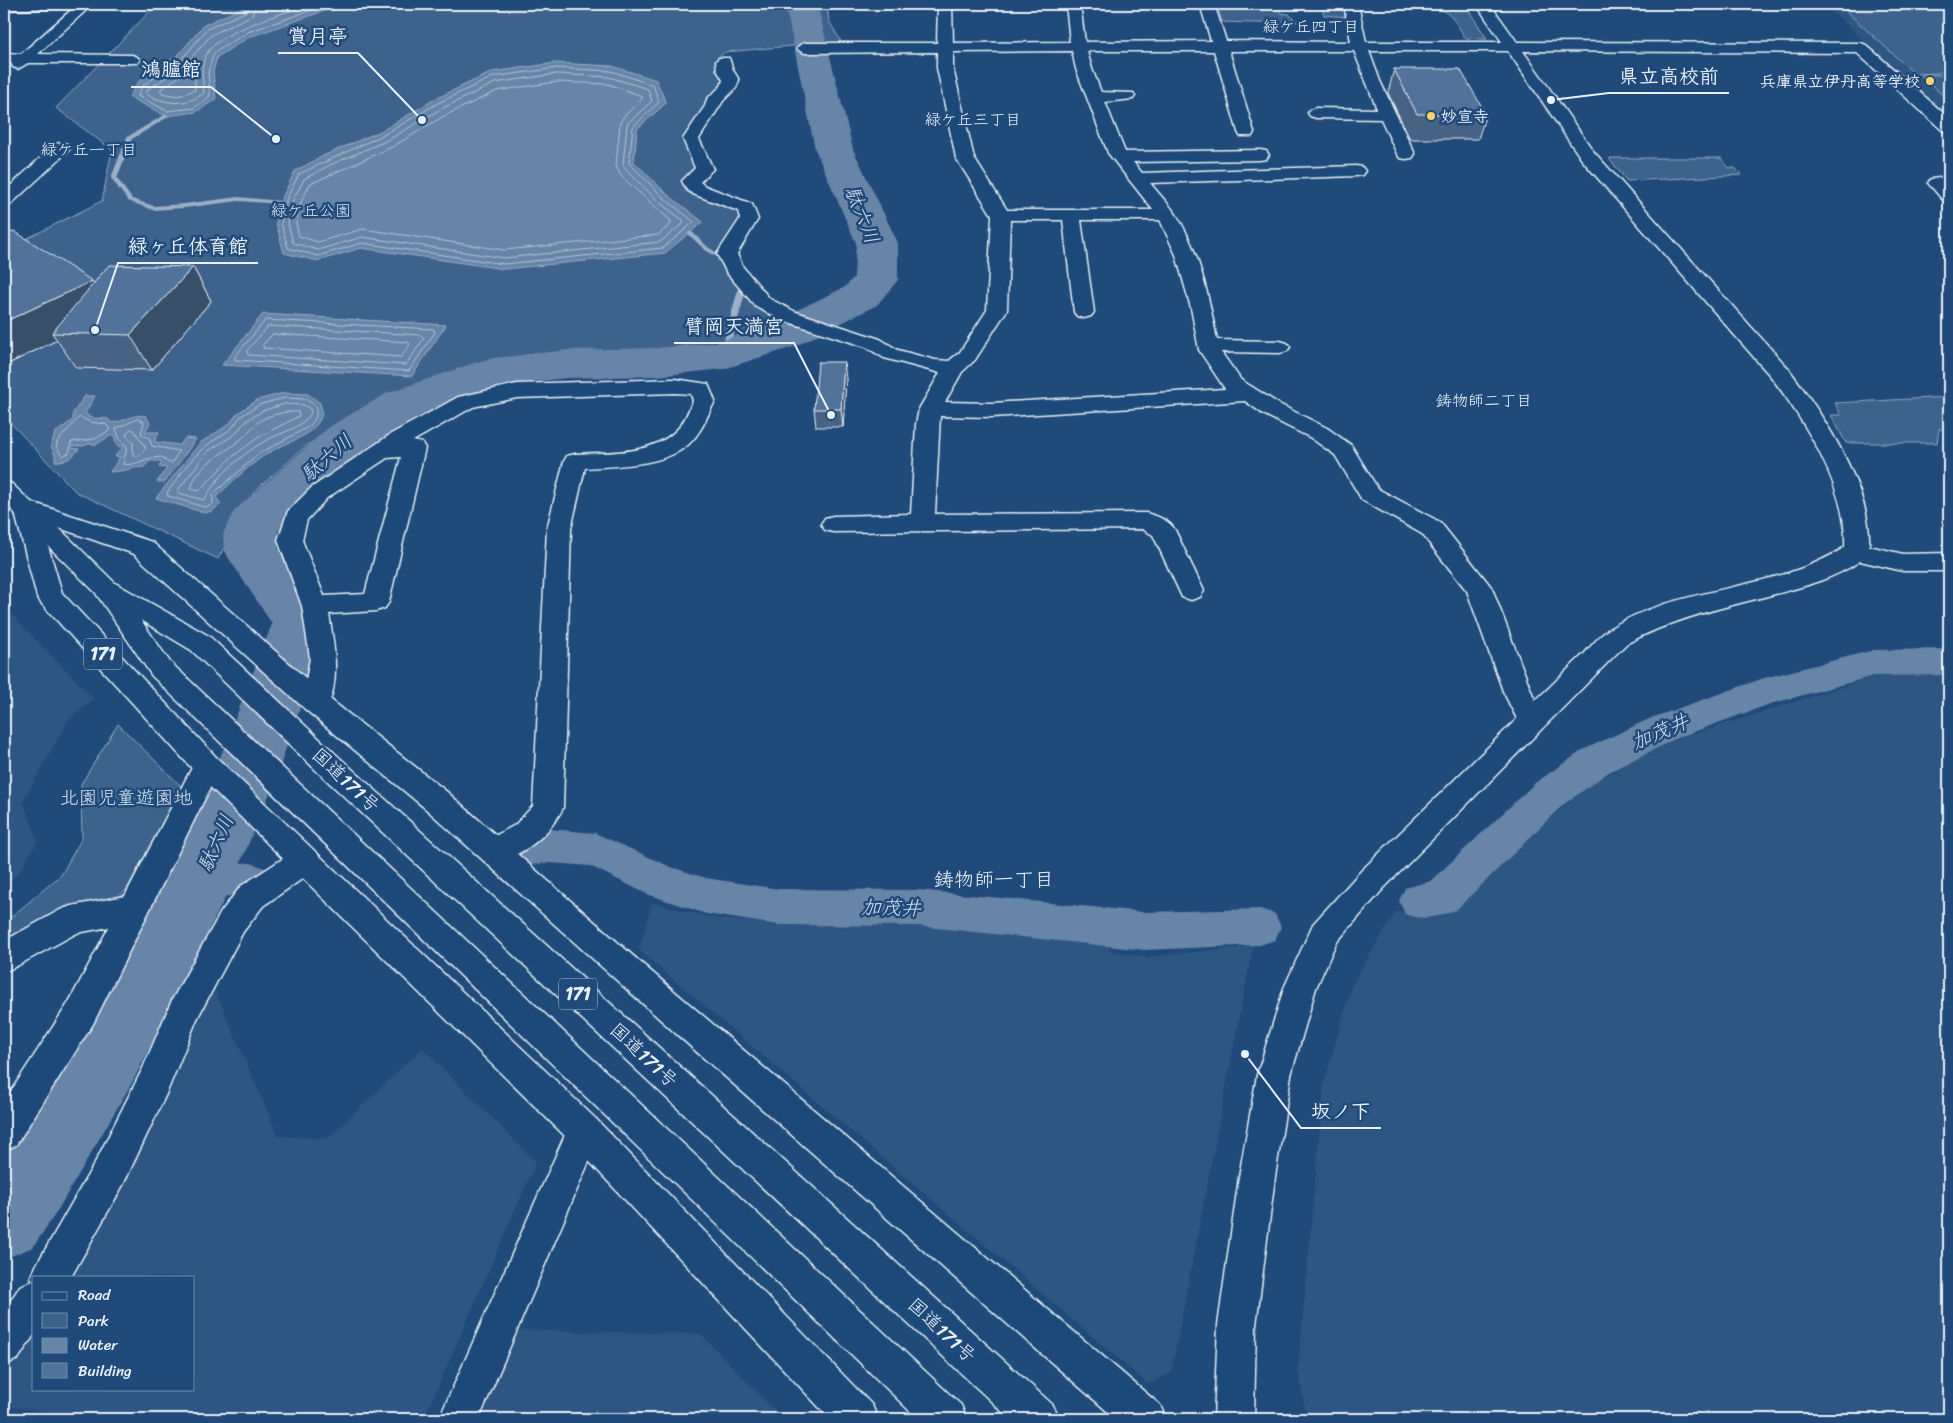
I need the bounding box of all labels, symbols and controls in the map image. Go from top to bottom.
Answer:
district label: 緑ケ丘四丁目 [1263,12,1359,41]
callout: 賞月亭 [278,18,358,53]
text: 賞月亭 [288,19,348,54]
callout: 鴻臚館 [131,52,211,87]
text: 鴻臚館 [141,52,201,87]
callout: 県立高校前 [1609,58,1729,93]
text: 県立高校前 [1619,59,1719,94]
place label: 兵庫県立伊丹高等学校 [1760,67,1920,96]
marker: 兵庫県立伊丹高等学校 [1924,75,1936,87]
place label: 妙宣寺 [1441,102,1489,131]
district label: 緑ケ丘三丁目 [925,105,1021,134]
marker: 妙宣寺 [1425,110,1437,122]
district label: 緑ケ丘一丁目 [41,135,137,164]
water label: 駄六川 [835,181,889,249]
park label: 緑ケ丘公園 [271,196,351,225]
callout: 緑ヶ丘体育館 [118,228,258,263]
text: 緑ヶ丘体育館 [128,229,248,264]
callout: 臂岡天満宮 [674,308,794,343]
text: 臂岡天満宮 [684,309,784,344]
district label: 鋳物師二丁目 [1436,386,1532,415]
water label: 駄六川 [293,425,361,491]
road number: 171 [84,639,122,670]
water label: 加茂井 [1626,704,1695,760]
street label: 国道171号 [304,739,388,821]
park label: 北園児童遊園地 [59,781,193,814]
water label: 駄六川 [188,808,244,878]
district label: 鋳物師一丁目 [934,862,1054,897]
water label: 加茂井 [861,890,922,926]
road number: 171 [559,979,597,1010]
street label: 国道171号 [602,1014,686,1096]
callout: 坂ノ下 [1301,1093,1381,1128]
text: 坂ノ下 [1311,1094,1371,1129]
legend [32,1276,195,1390]
text: Road [78,1282,111,1308]
street label: 国道171号 [900,1289,984,1371]
text: Park [78,1308,109,1334]
text: Water [78,1332,118,1358]
text: Building [78,1358,132,1384]

